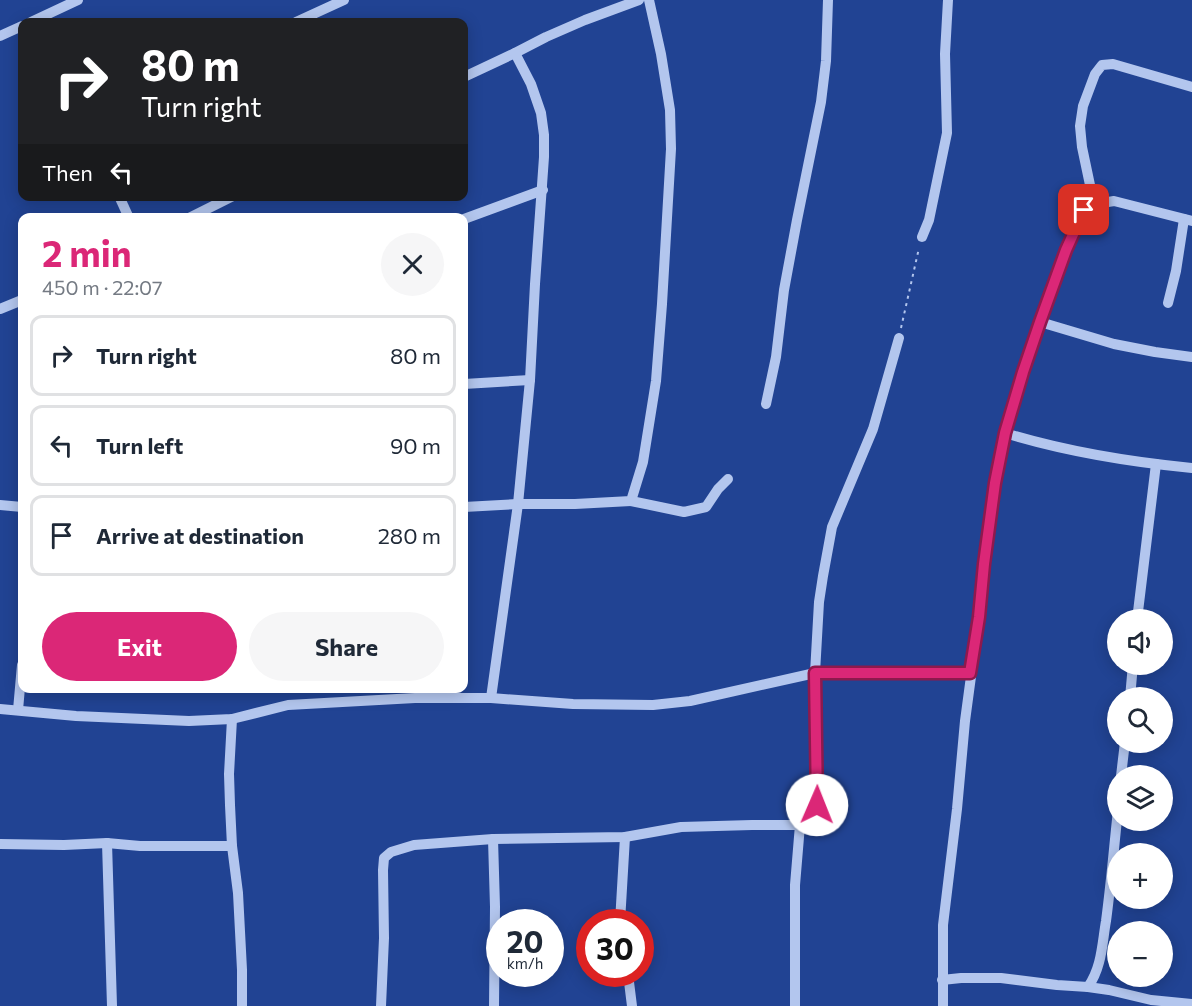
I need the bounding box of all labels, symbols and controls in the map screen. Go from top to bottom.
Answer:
text: 80 m [141,38,240,90]
icon: right [42,42,120,120]
text: Turn right [141,90,261,123]
icon: left [105,156,138,189]
text: Then [42,159,93,186]
pin [1058,184,1109,235]
icon: arrive [1067,193,1100,226]
text: 2 min [42,230,132,274]
button: close [381,233,444,296]
text: 450 m · 22:07 [42,275,163,299]
icon: right [45,339,78,372]
text: Turn right [96,342,197,369]
text: 80 m [390,342,441,369]
icon: left [45,429,78,462]
text: Turn left [96,432,183,459]
text: 90 m [390,432,441,459]
icon: arrive [45,519,78,552]
text: Arrive at destination [96,522,304,549]
text: 280 m [378,522,441,549]
map controls [1107,609,1173,987]
button: sound [1107,609,1173,675]
button: Exit [42,612,237,681]
button: Share [249,612,444,681]
button: search [1107,687,1173,753]
button: layers [1107,765,1173,831]
position arrow [785,773,849,837]
button: + [1107,843,1173,909]
speed limit sign: 30 [576,909,654,987]
button: − [1107,921,1173,987]
text: 20 [507,922,543,959]
text: km/h [507,954,543,972]

